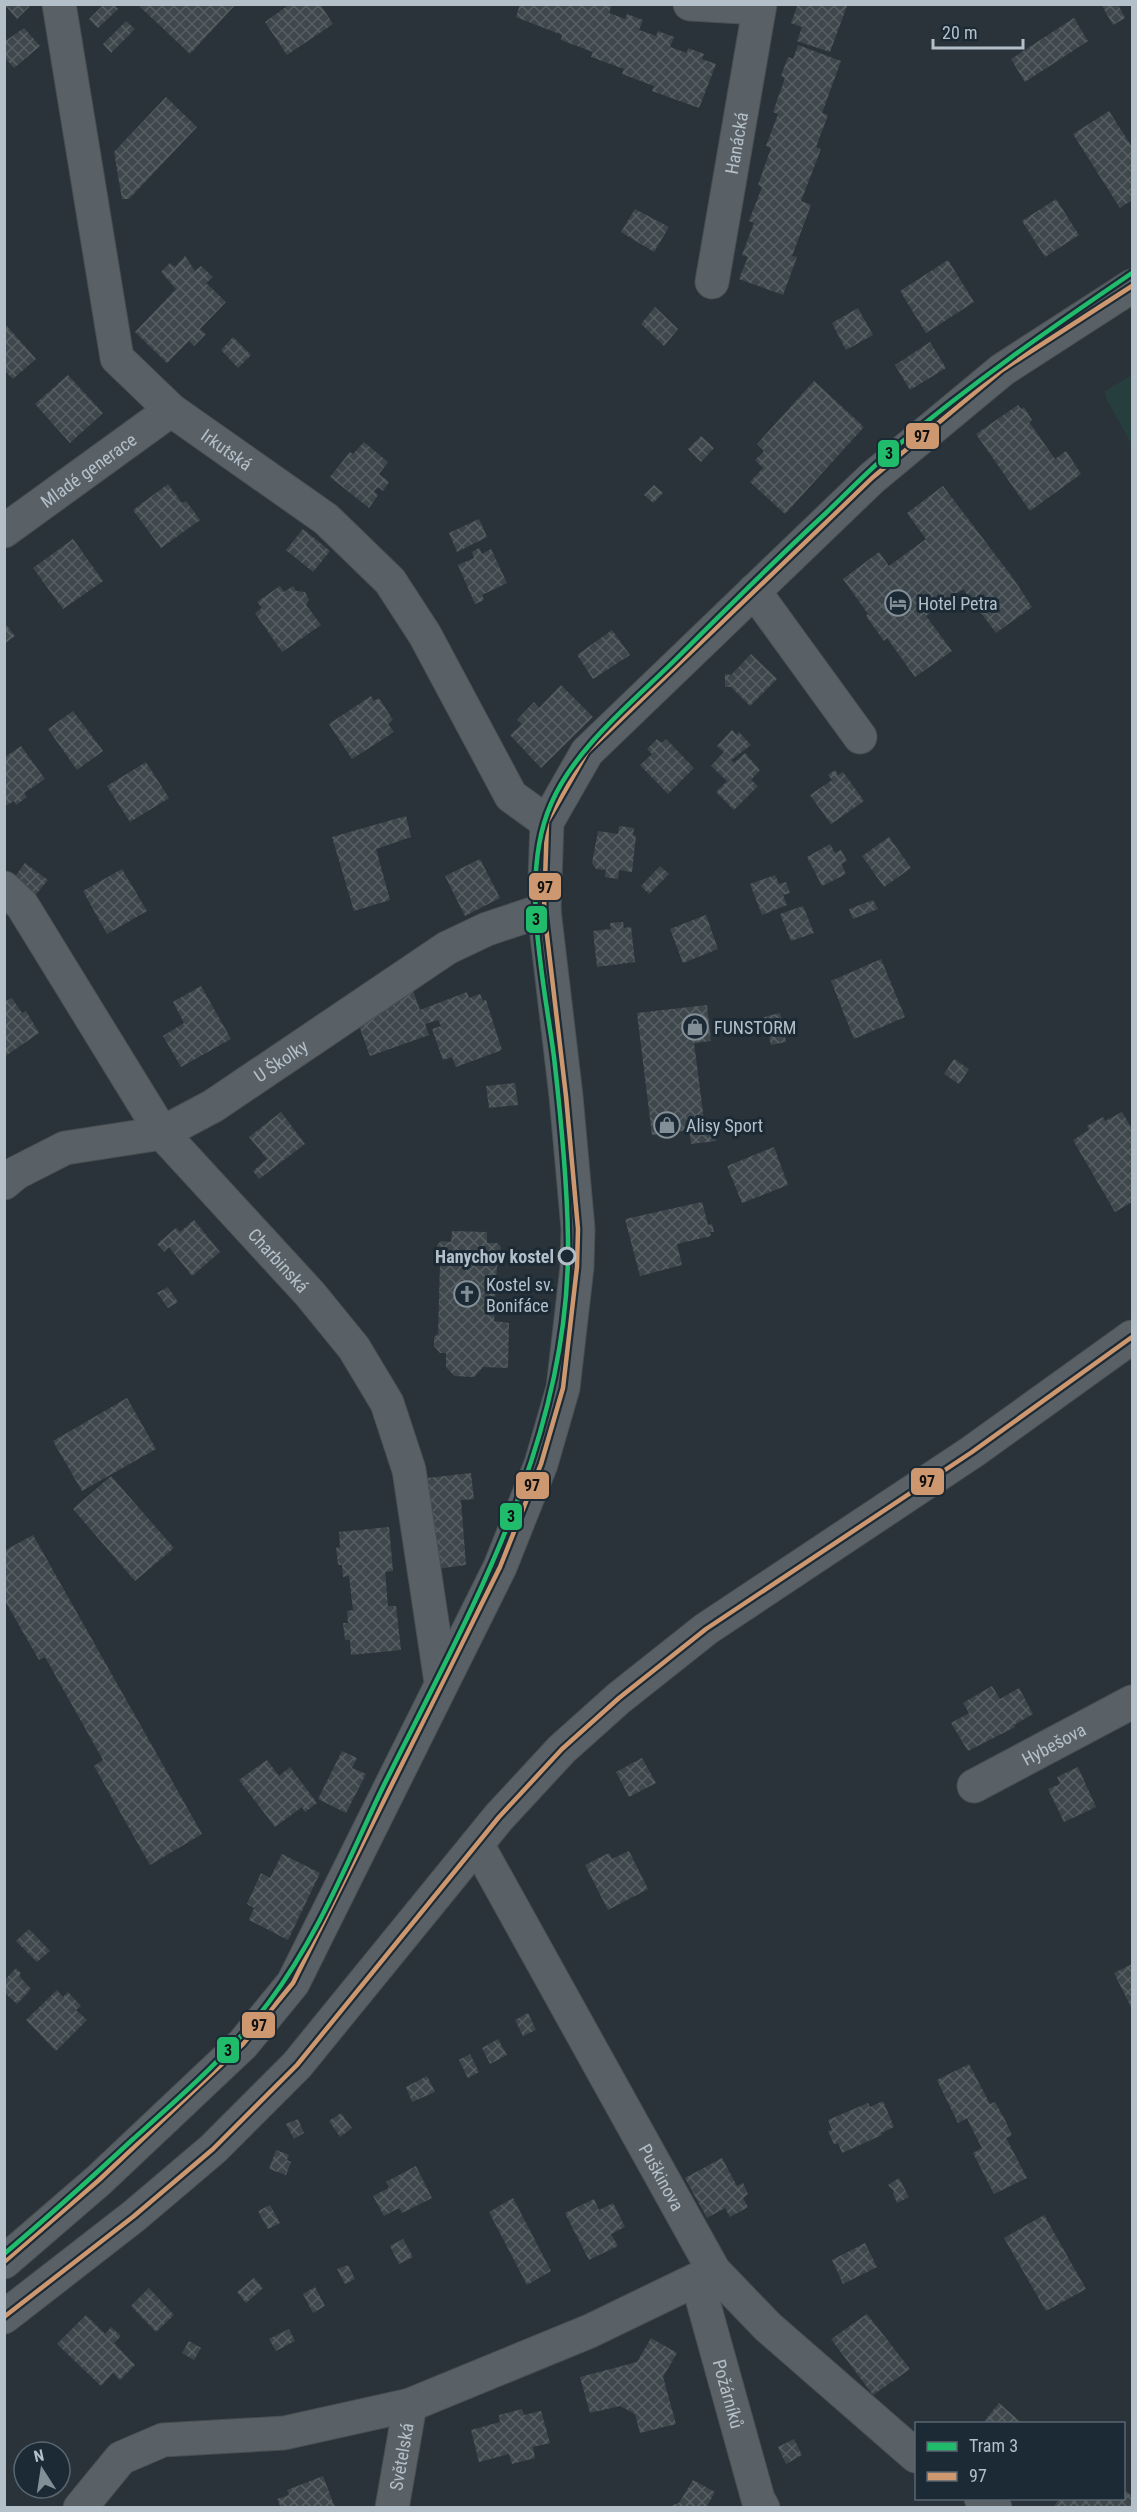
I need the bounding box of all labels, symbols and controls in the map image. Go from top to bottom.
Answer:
scale bar [933,12,1023,50]
text: 20 m [942,22,977,43]
street label: Hanácká [720,111,752,175]
line badge: 97 [905,422,940,450]
street label: Irkutská [197,424,256,474]
text: 97 [914,427,930,446]
street label: Mladé generace [36,428,140,512]
line badge: 3 [877,439,900,468]
text: 3 [885,444,893,463]
hotel icon: Hotel Petra [883,588,913,618]
place label: Hotel Petra [918,593,998,614]
line badge: 97 [528,872,562,901]
text: 97 [537,878,553,897]
line badge: 3 [525,905,548,934]
text: 3 [532,910,540,929]
shop icon: FUNSTORM [680,1012,710,1042]
place label: FUNSTORM [714,1017,796,1038]
street label: U Školky [250,1034,312,1086]
shop icon: Alisy Sport [652,1110,682,1140]
place label: Alisy Sport [686,1115,763,1136]
street label: Charbinská [244,1224,314,1297]
place label: Hanychov kostel [435,1246,554,1267]
marker: Hanychov kostel [558,1247,576,1265]
place label: Kostel sv. Bonifáce [486,1274,555,1316]
church icon: Kostel sv. Bonifáce [452,1279,482,1309]
line badge: 97 [910,1467,945,1496]
line badge: 97 [515,1471,550,1500]
text: 97 [919,1472,935,1491]
text: 97 [524,1476,540,1495]
line badge: 3 [499,1502,523,1531]
text: 3 [507,1507,515,1526]
street label: Hybešova [1018,1718,1089,1769]
line badge: 97 [241,2011,276,2039]
text: 97 [251,2016,267,2035]
line badge: 3 [216,2036,240,2064]
text: 3 [224,2041,232,2060]
street label: Puškinova [635,2140,689,2214]
street label: Požárníků [709,2357,748,2430]
street label: Světelská [385,2421,417,2492]
legend [915,2422,1125,2500]
text: Tram 3 [969,2435,1018,2456]
north arrow [12,2440,72,2500]
text: N [32,2446,46,2466]
text: 97 [969,2465,987,2486]

